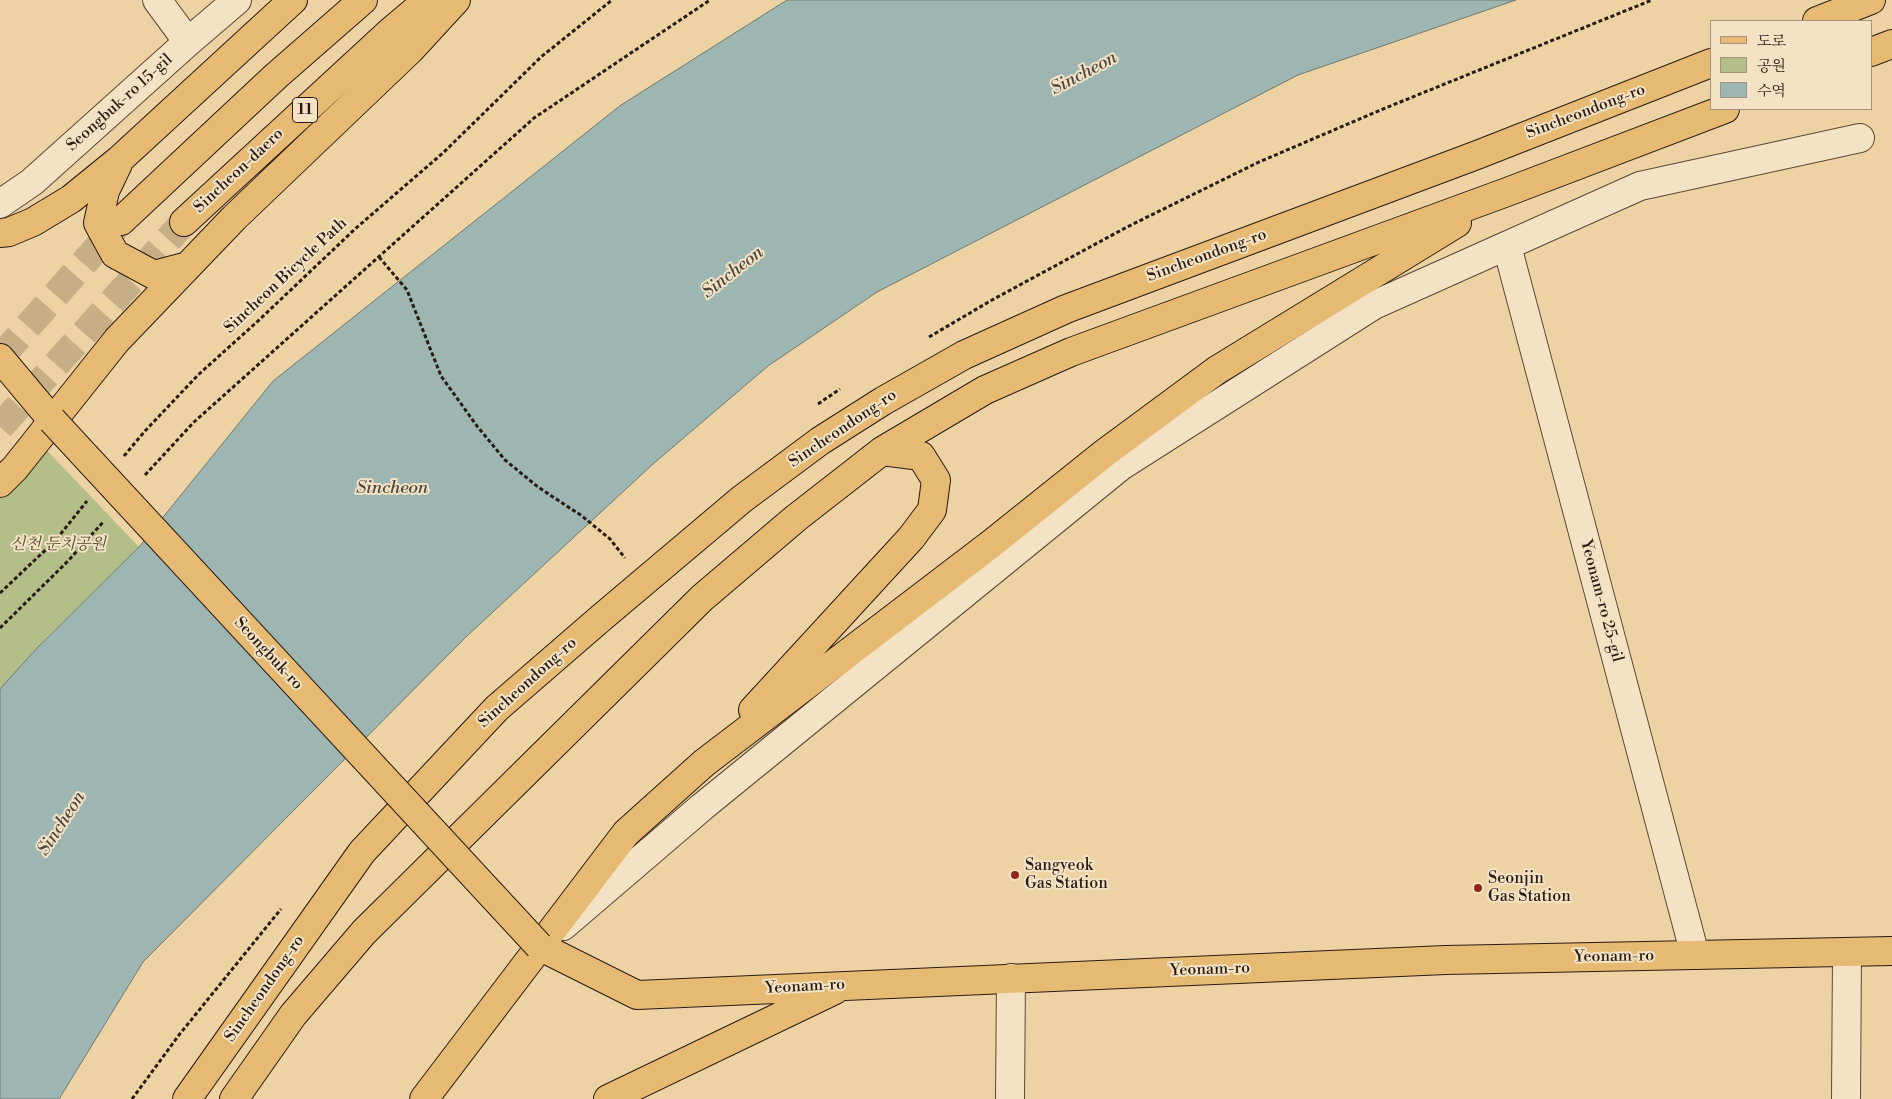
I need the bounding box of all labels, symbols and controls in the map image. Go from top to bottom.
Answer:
legend [1710,20,1872,110]
text: 도로 [1757,32,1786,51]
water label: Sincheon [1047,48,1121,100]
street label: Seongbuk-ro 15-gil [63,50,177,156]
text: 공원 [1757,57,1786,76]
street label: Sincheondong-ro [1524,80,1648,144]
text: 수역 [1757,82,1786,101]
road number: 11 [292,98,318,122]
street label: Sincheon-daero [190,125,288,217]
street label: Sincheon Bicycle Path [221,214,351,338]
street label: Sincheondong-ro [1145,225,1269,287]
water label: Sincheon [698,242,768,304]
street label: Sincheondong-ro [785,386,901,472]
water label: Sincheon [356,478,428,500]
park label: 신천 둔치공원 [10,535,106,555]
street label: Yeonam-ro 25-gil [1575,538,1627,664]
street label: Seongbuk-ro [229,614,307,694]
street label: Sincheondong-ro [475,634,581,732]
water label: Sincheon [33,788,91,860]
place label: Sangyeok Gas Station [1025,856,1108,894]
marker: Sangyeok Gas Station [1009,869,1021,881]
place label: Seonjin Gas Station [1488,869,1571,907]
marker: Seonjin Gas Station [1472,882,1484,894]
street label: Sincheondong-ro [221,932,309,1046]
street label: Yeonam-ro [1574,947,1654,967]
street label: Yeonam-ro [1170,959,1250,981]
street label: Yeonam-ro [764,975,846,999]

